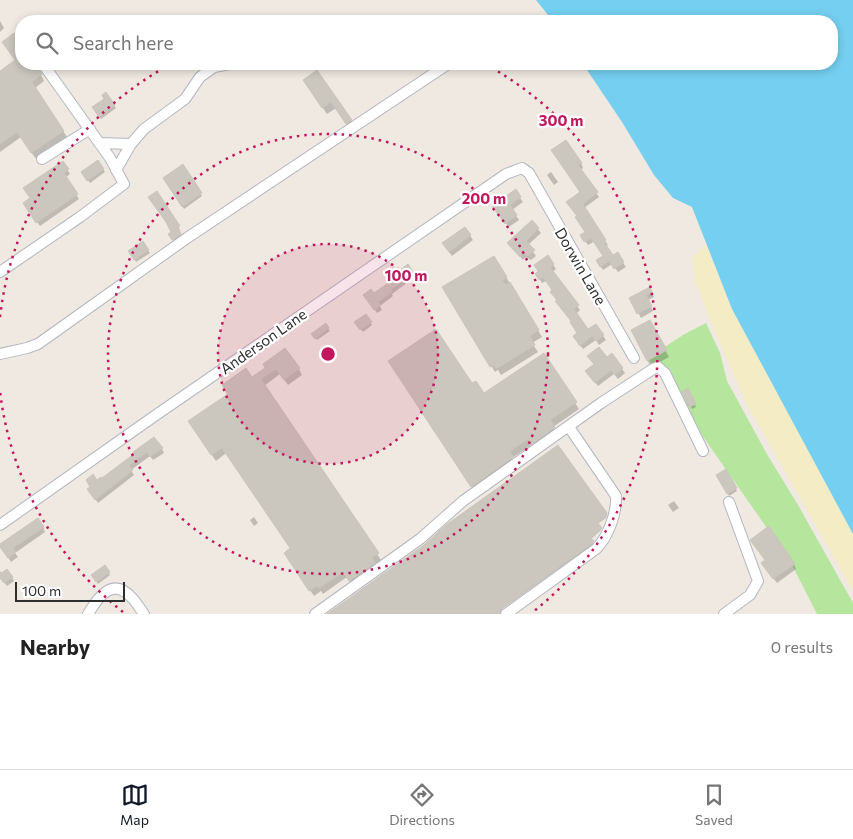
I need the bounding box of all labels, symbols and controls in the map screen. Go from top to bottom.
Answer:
search box [15,15,838,70]
icon: search [33,29,61,57]
text: Search here [73,31,173,54]
text: 300 m [539,111,583,129]
text: 200 m [462,189,506,207]
street label: Dorwin Lane [552,224,610,308]
text: 100 m [385,266,427,284]
street label: Anderson Lane [216,304,310,377]
centre of rings [319,345,337,363]
scale bar [15,579,125,602]
text: 100 m [22,582,61,599]
text: Nearby [20,634,90,659]
text: 0 results [771,637,833,656]
tab: Map [120,781,149,828]
tab: Directions [389,781,455,828]
tab: Saved [695,781,733,828]

